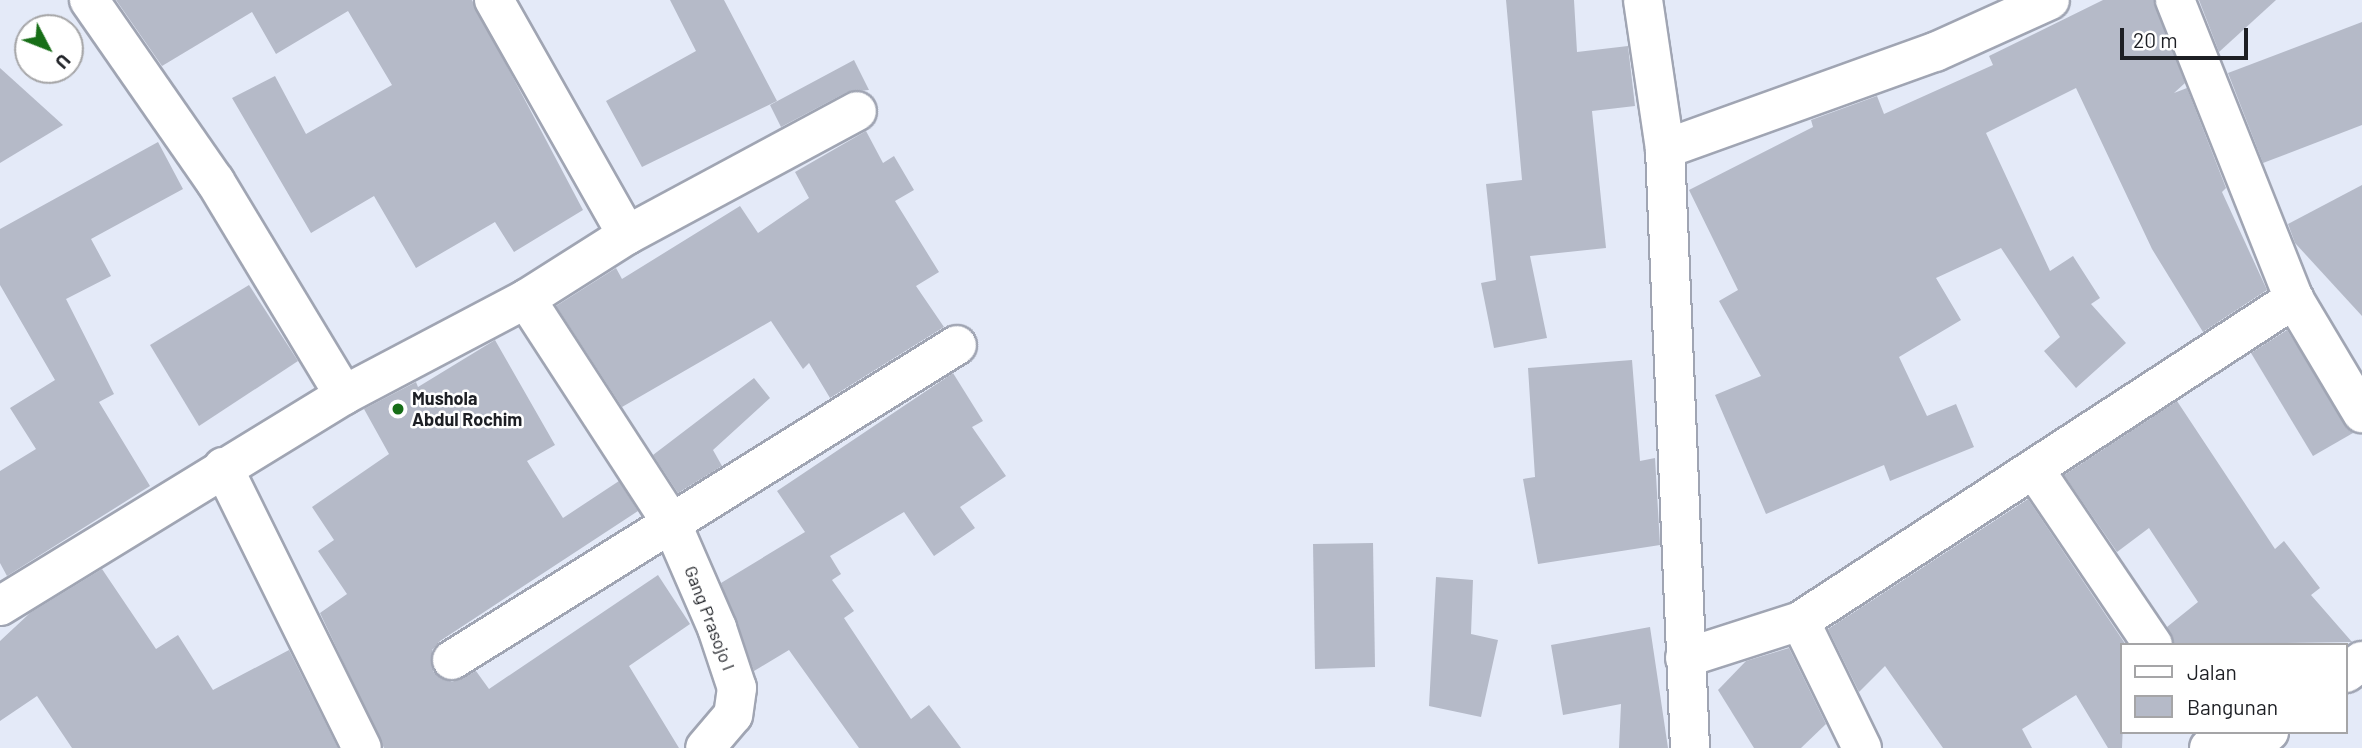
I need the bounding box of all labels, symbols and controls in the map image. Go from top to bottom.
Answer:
north arrow [14,14,84,84]
scale bar [2124,14,2252,58]
text: 20 m [2133,27,2178,52]
text: U [51,50,76,74]
place label: Mushola Abdul Rochim [412,388,522,430]
marker: Mushola Abdul Rochim [390,401,406,417]
street label: Gang Prasojo I [680,563,740,673]
legend [2120,643,2348,734]
text: Jalan [2187,659,2237,684]
text: Bangunan [2187,694,2278,719]

